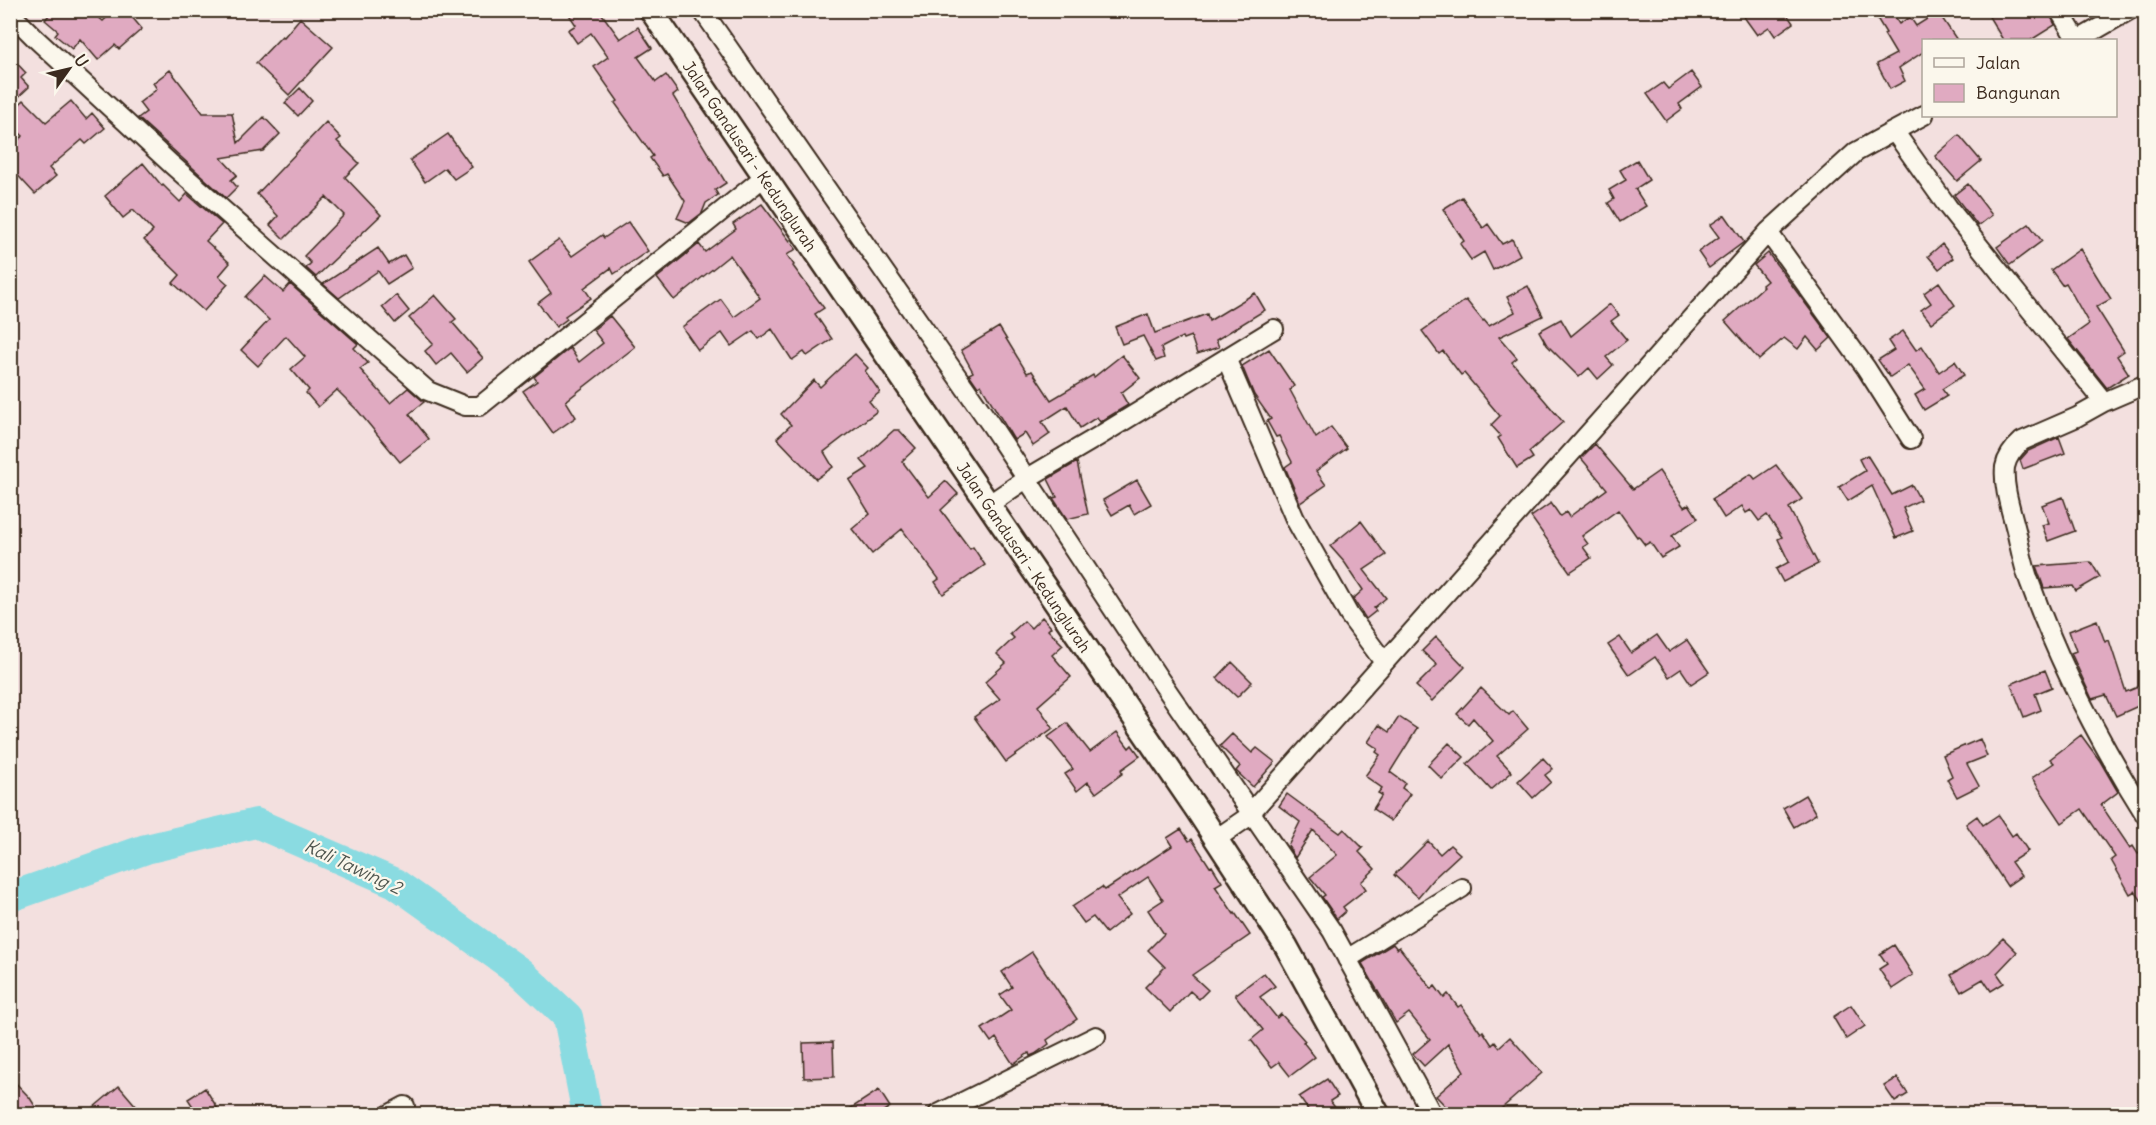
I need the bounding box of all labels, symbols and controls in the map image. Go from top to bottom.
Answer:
north arrow [39,39,99,99]
legend [1922,39,2117,117]
text: U [70,50,93,71]
text: Jalan [1976,51,2020,74]
street label: Jalan Gandusari - Kedunglurah [679,57,821,255]
text: Bangunan [1976,81,2060,104]
street label: Jalan Gandusari - Kedunglurah [953,458,1095,656]
water label: Kali Tawing 2 [301,834,408,900]

